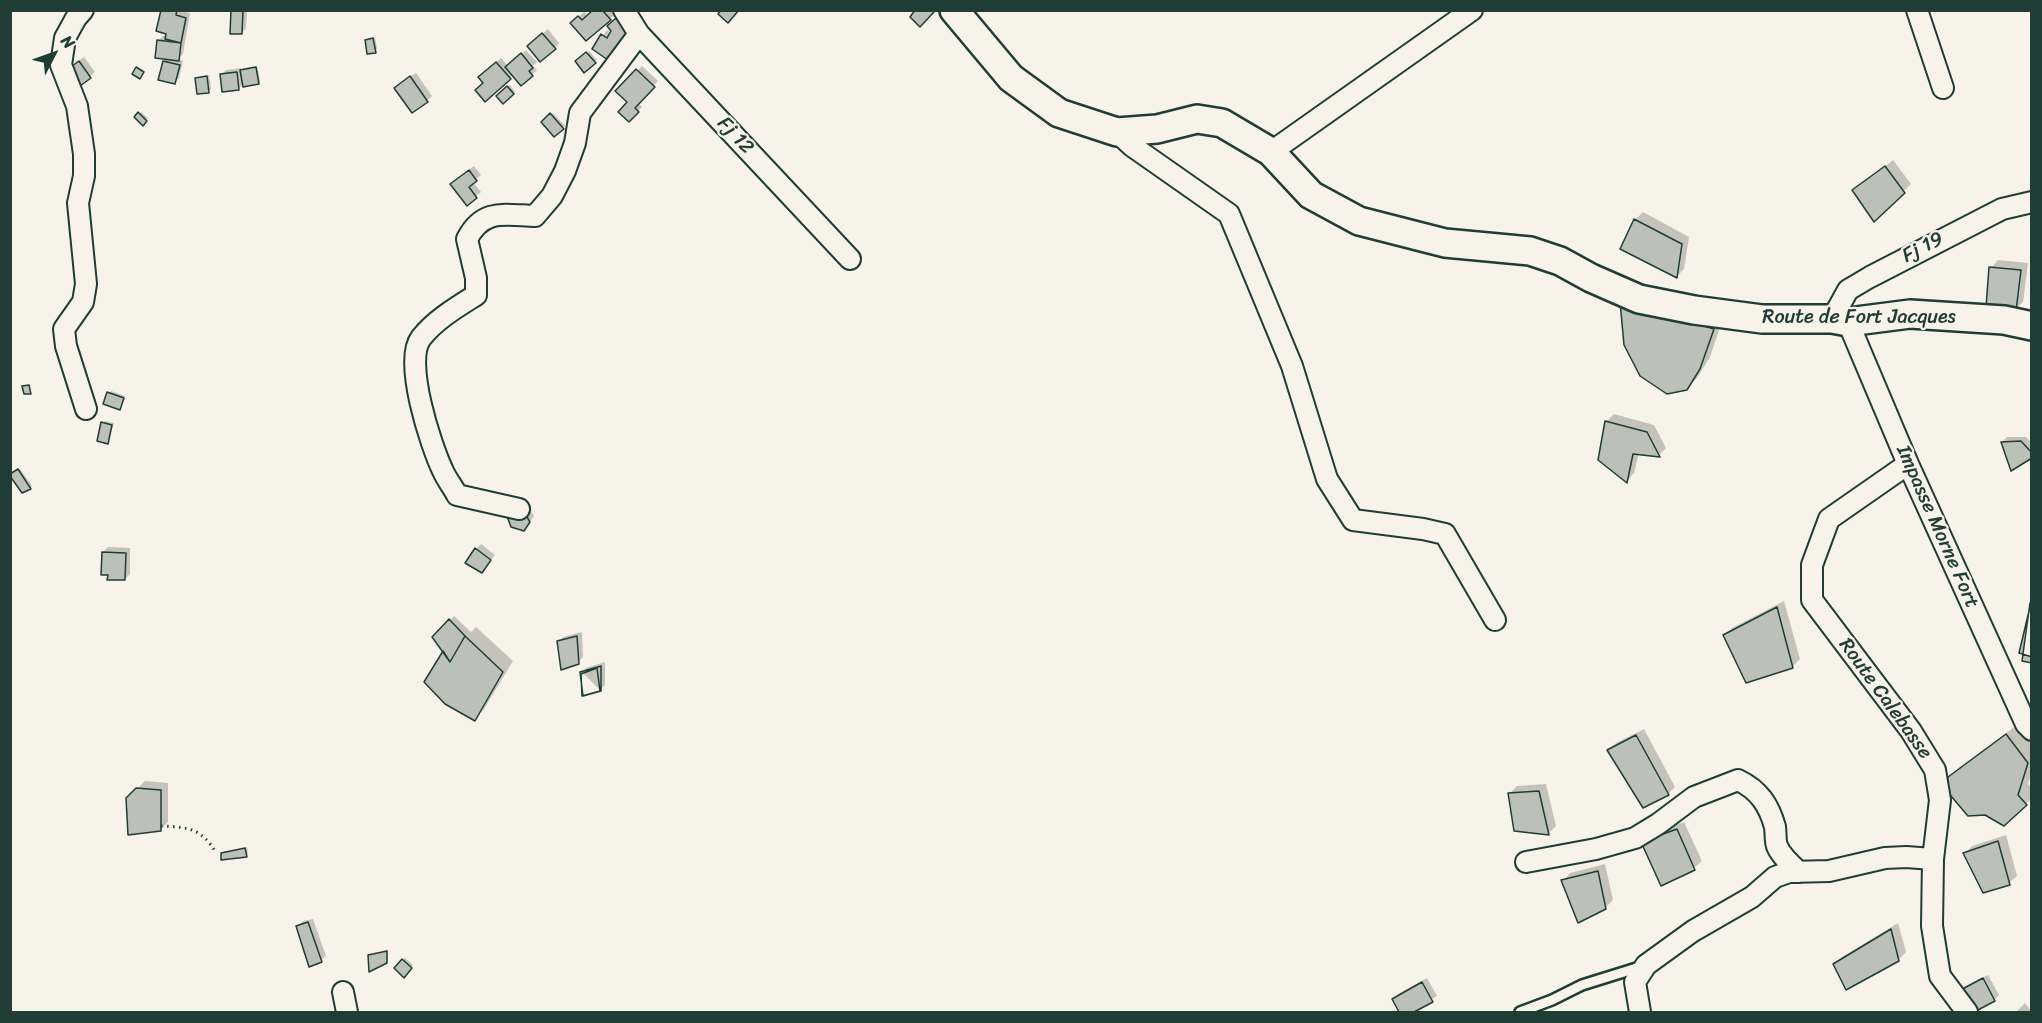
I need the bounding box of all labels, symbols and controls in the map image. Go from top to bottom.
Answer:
north arrow [24,24,84,84]
text: N [53,28,83,56]
street label: Fj 12 [712,112,758,160]
street label: Fj 19 [1898,227,1948,269]
street label: Route de Fort Jacques [1762,306,1956,330]
street label: Impasse Morne Fort [1890,442,1984,612]
street label: Route Calebasse [1833,634,1937,764]

